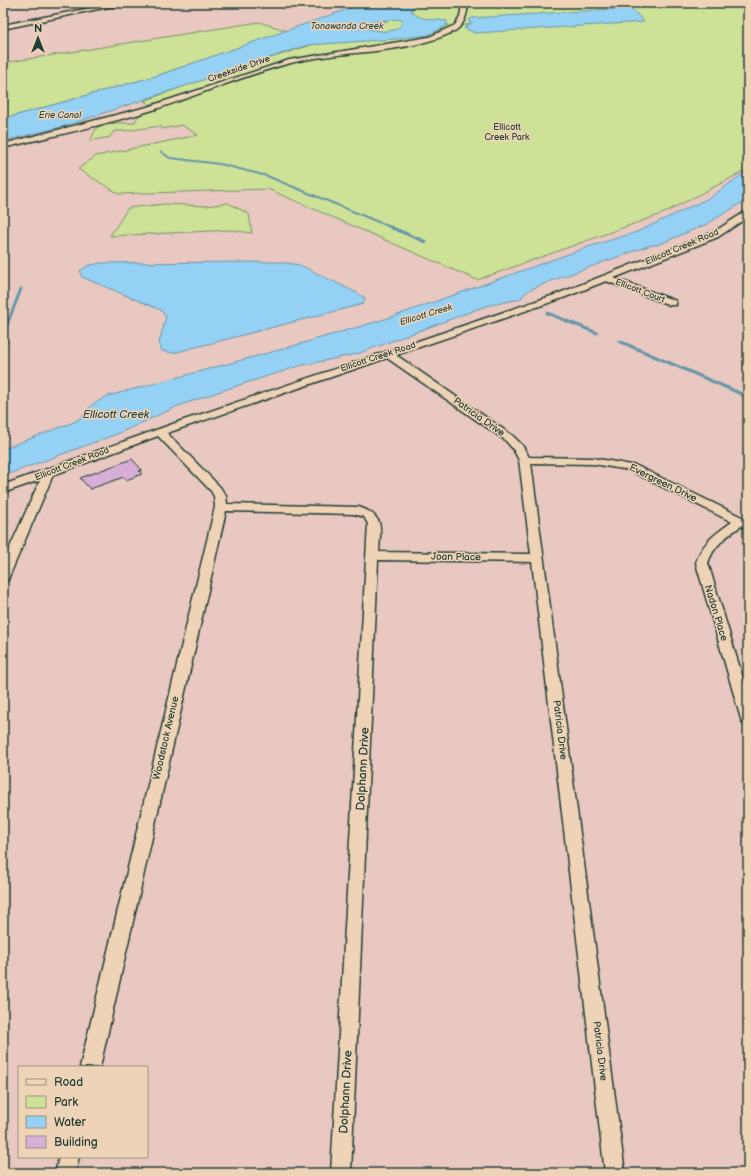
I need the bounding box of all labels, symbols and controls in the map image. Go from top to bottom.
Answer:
north arrow [18,18,58,58]
water label: Tonawanda Creek [311,21,384,32]
text: N [34,22,42,35]
street label: Creekside Drive [206,53,272,85]
water label: Erie Canal [39,110,82,121]
park label: Ellicott Creek Park [484,122,530,143]
street label: Ellicott Creek Road [644,227,720,267]
street label: Ellicott Court [614,276,667,306]
water label: Ellicott Creek [398,302,454,328]
street label: Ellicott Creek Road [339,340,417,374]
street label: Patricia Drive [451,395,507,439]
water label: Ellicott Creek [83,408,150,421]
street label: Ellicott Creek Road [33,445,111,483]
street label: Evergreen Drive [627,461,699,505]
street label: Joan Place [431,551,481,563]
street label: Nadon Place [702,583,730,643]
street label: Woodstock Avenue [151,695,181,781]
street label: Patricia Drive [550,699,570,761]
street label: Dolphann Drive [353,727,373,811]
street label: Patricia Drive [590,1020,610,1082]
street label: Dolphann Drive [336,1050,356,1134]
legend [18,1066,148,1158]
text: Road [54,1075,83,1090]
text: Park [54,1095,78,1110]
text: Water [54,1115,86,1130]
text: Building [54,1135,98,1150]

